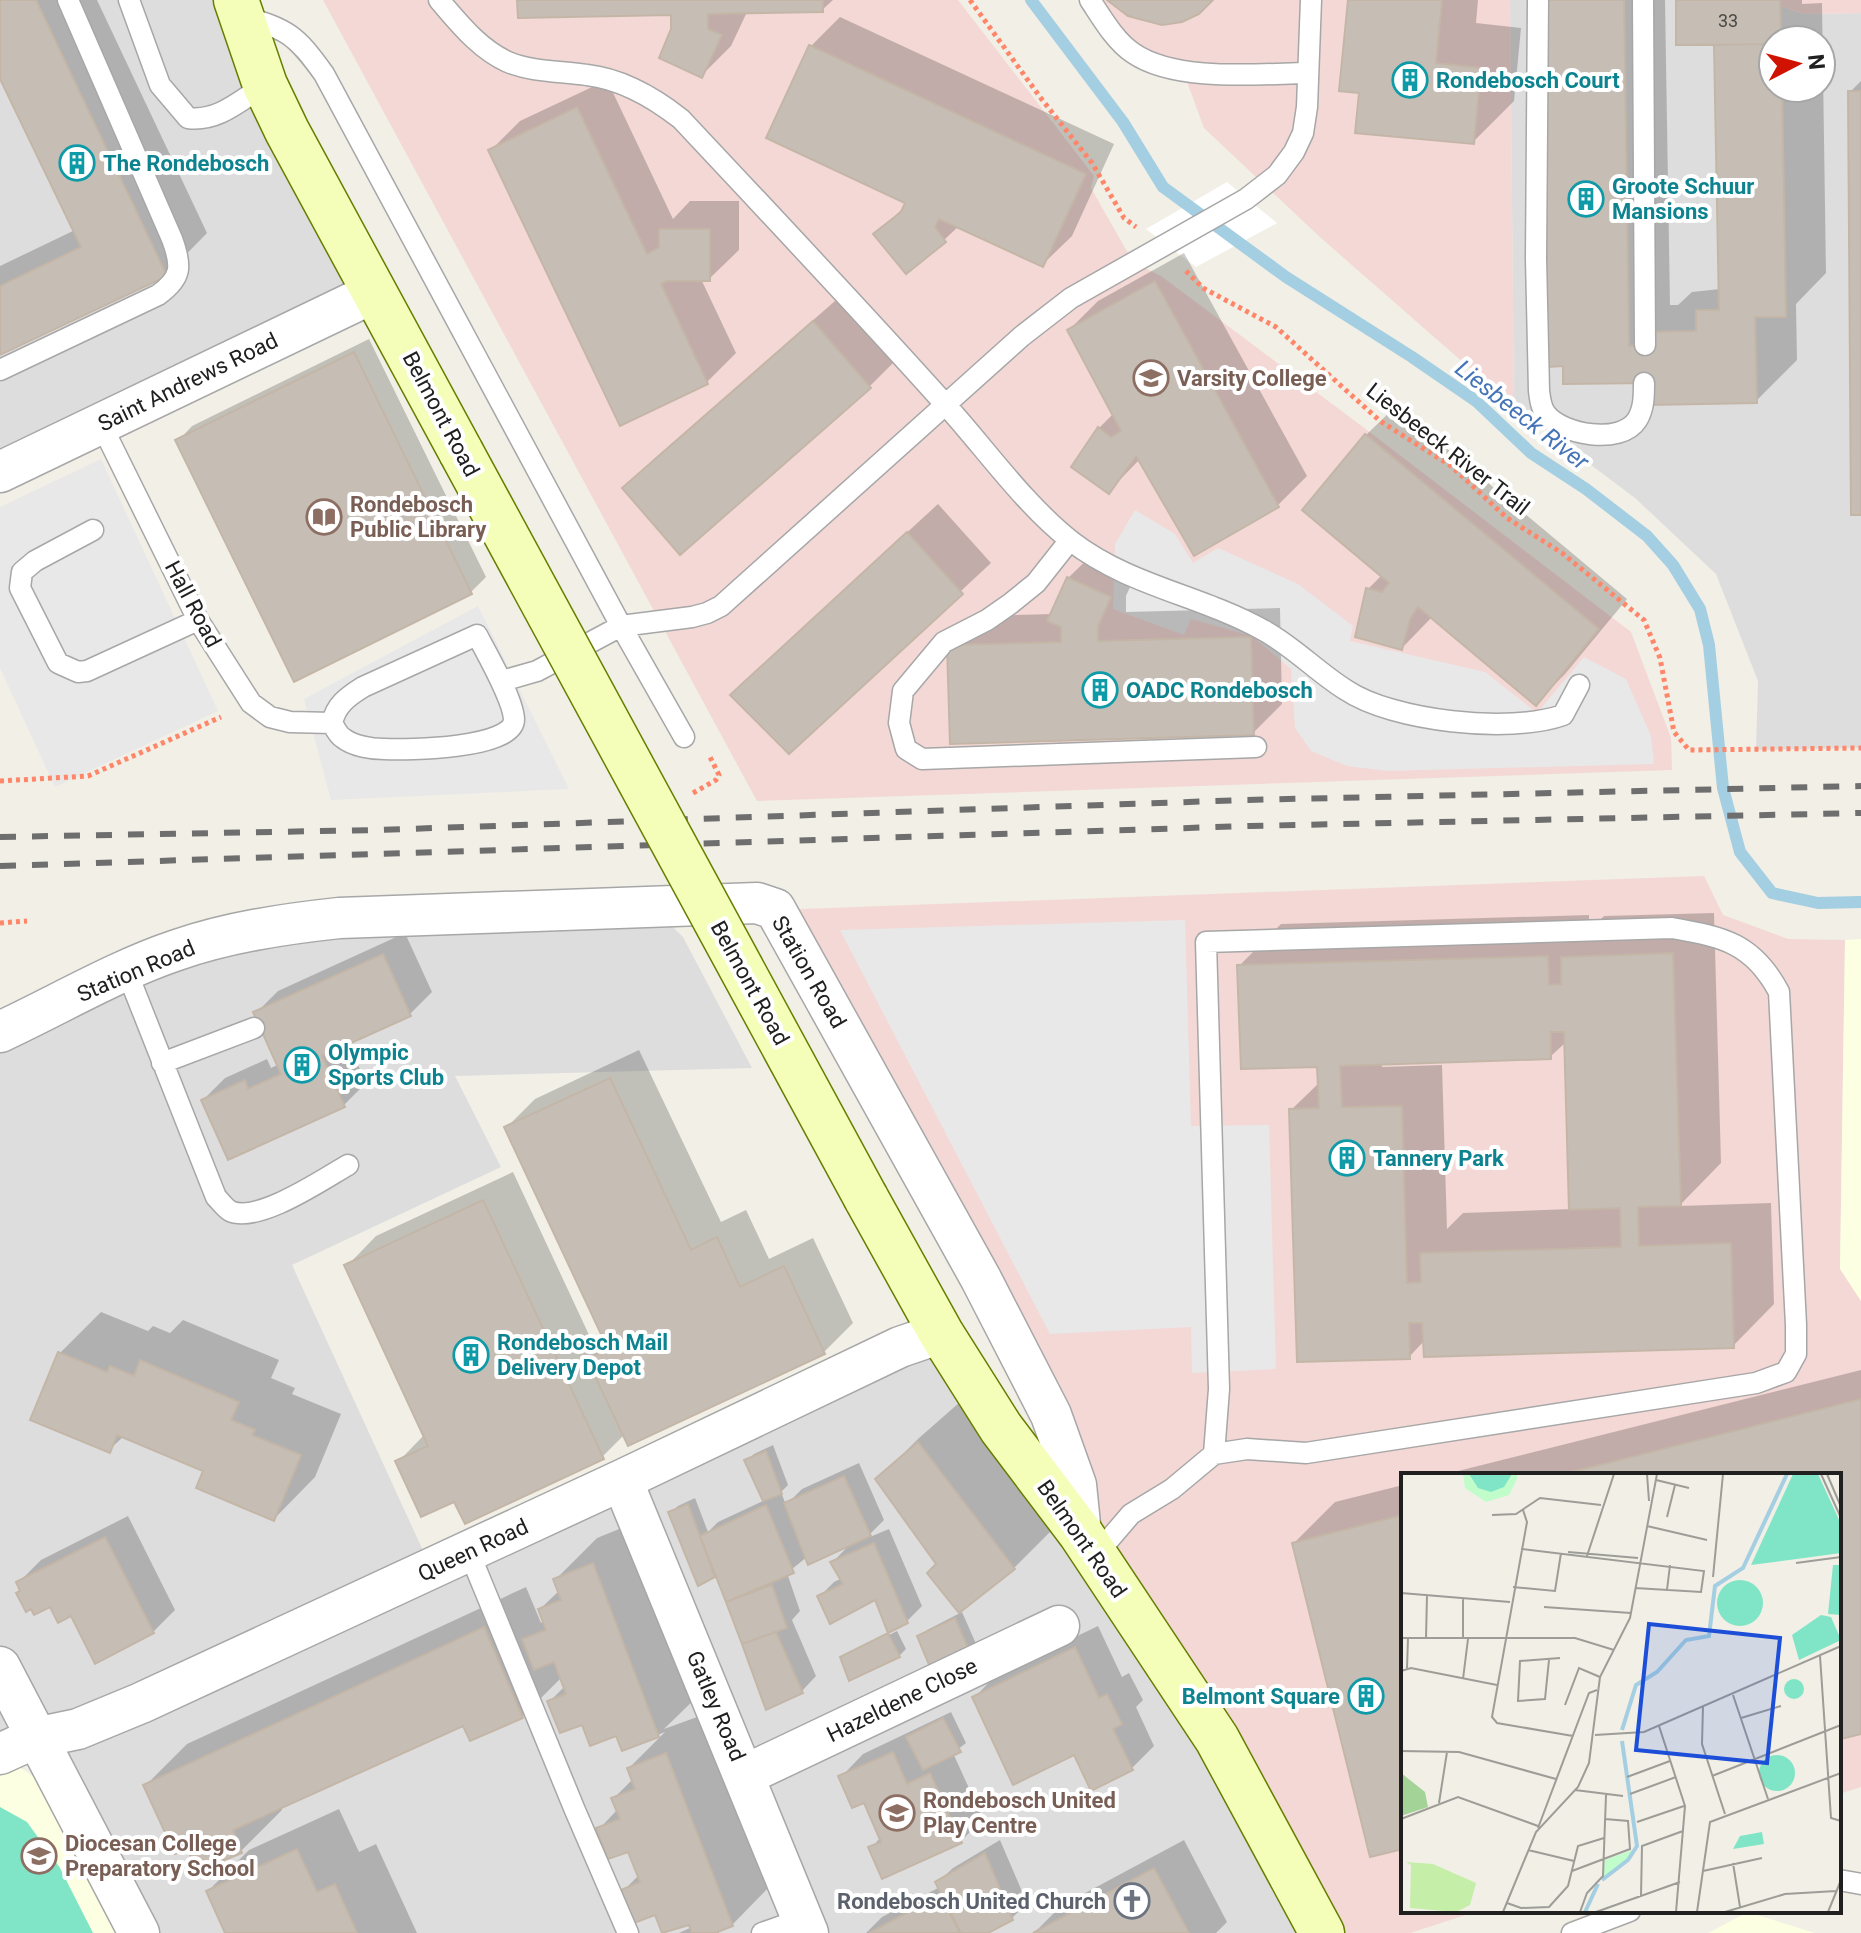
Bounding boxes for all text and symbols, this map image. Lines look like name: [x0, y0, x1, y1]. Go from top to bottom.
house number: 33: [1718, 10, 1738, 31]
north arrow: [1757, 24, 1837, 104]
text: N: [1803, 53, 1830, 71]
building icon: Rondebosch Court: [1391, 61, 1429, 99]
place label: Rondebosch Court: [1436, 68, 1620, 93]
building icon: The Rondebosch: [58, 144, 96, 182]
place label: The Rondebosch: [103, 151, 269, 176]
place label: Groote Schuur Mansions: [1612, 174, 1754, 224]
building icon: Groote Schuur Mansions: [1567, 180, 1605, 218]
street label: Saint Andrews Road: [94, 328, 282, 436]
street label: Belmont Road: [398, 347, 484, 481]
water label: Liesbeeck River: [1450, 354, 1595, 476]
school or university icon: Varsity College: [1132, 359, 1170, 397]
place label: Varsity College: [1177, 366, 1327, 391]
street label: Liesbeeck River Trail: [1362, 378, 1534, 520]
place label: Rondebosch Public Library: [350, 492, 487, 542]
library icon: Rondebosch Public Library: [305, 498, 343, 536]
street label: Hall Road: [160, 557, 226, 651]
building icon: OADC Rondebosch: [1081, 671, 1119, 709]
place label: OADC Rondebosch: [1126, 678, 1313, 703]
street label: Station Road: [767, 911, 851, 1033]
street label: Belmont Road: [706, 917, 794, 1049]
street label: Station Road: [73, 935, 199, 1007]
place label: Olympic Sports Club: [328, 1040, 444, 1090]
building icon: Olympic Sports Club: [283, 1046, 321, 1084]
building icon: Tannery Park: [1328, 1139, 1366, 1177]
place label: Tannery Park: [1373, 1146, 1504, 1171]
place label: Rondebosch Mail Delivery Depot: [497, 1330, 668, 1380]
building icon: Rondebosch Mail Delivery Depot: [452, 1336, 490, 1374]
inset map: [1401, 1473, 1841, 1913]
street label: Belmont Road: [1032, 1475, 1132, 1603]
street label: Queen Road: [414, 1514, 532, 1586]
street label: Gatley Road: [682, 1647, 750, 1765]
street label: Hazeldene Close: [823, 1653, 981, 1747]
building icon: Belmont Square: [1347, 1677, 1385, 1715]
place label: Belmont Square: [1182, 1684, 1340, 1709]
place label: Rondebosch United Play Centre: [923, 1788, 1116, 1838]
school or university icon: Rondebosch United Play Centre: [878, 1794, 916, 1832]
place label: Diocesan College Preparatory School: [65, 1831, 255, 1881]
school or university icon: Diocesan College Preparatory School: [20, 1837, 58, 1875]
church icon: Rondebosch United Church: [1113, 1882, 1151, 1920]
place label: Rondebosch United Church: [837, 1889, 1106, 1914]

